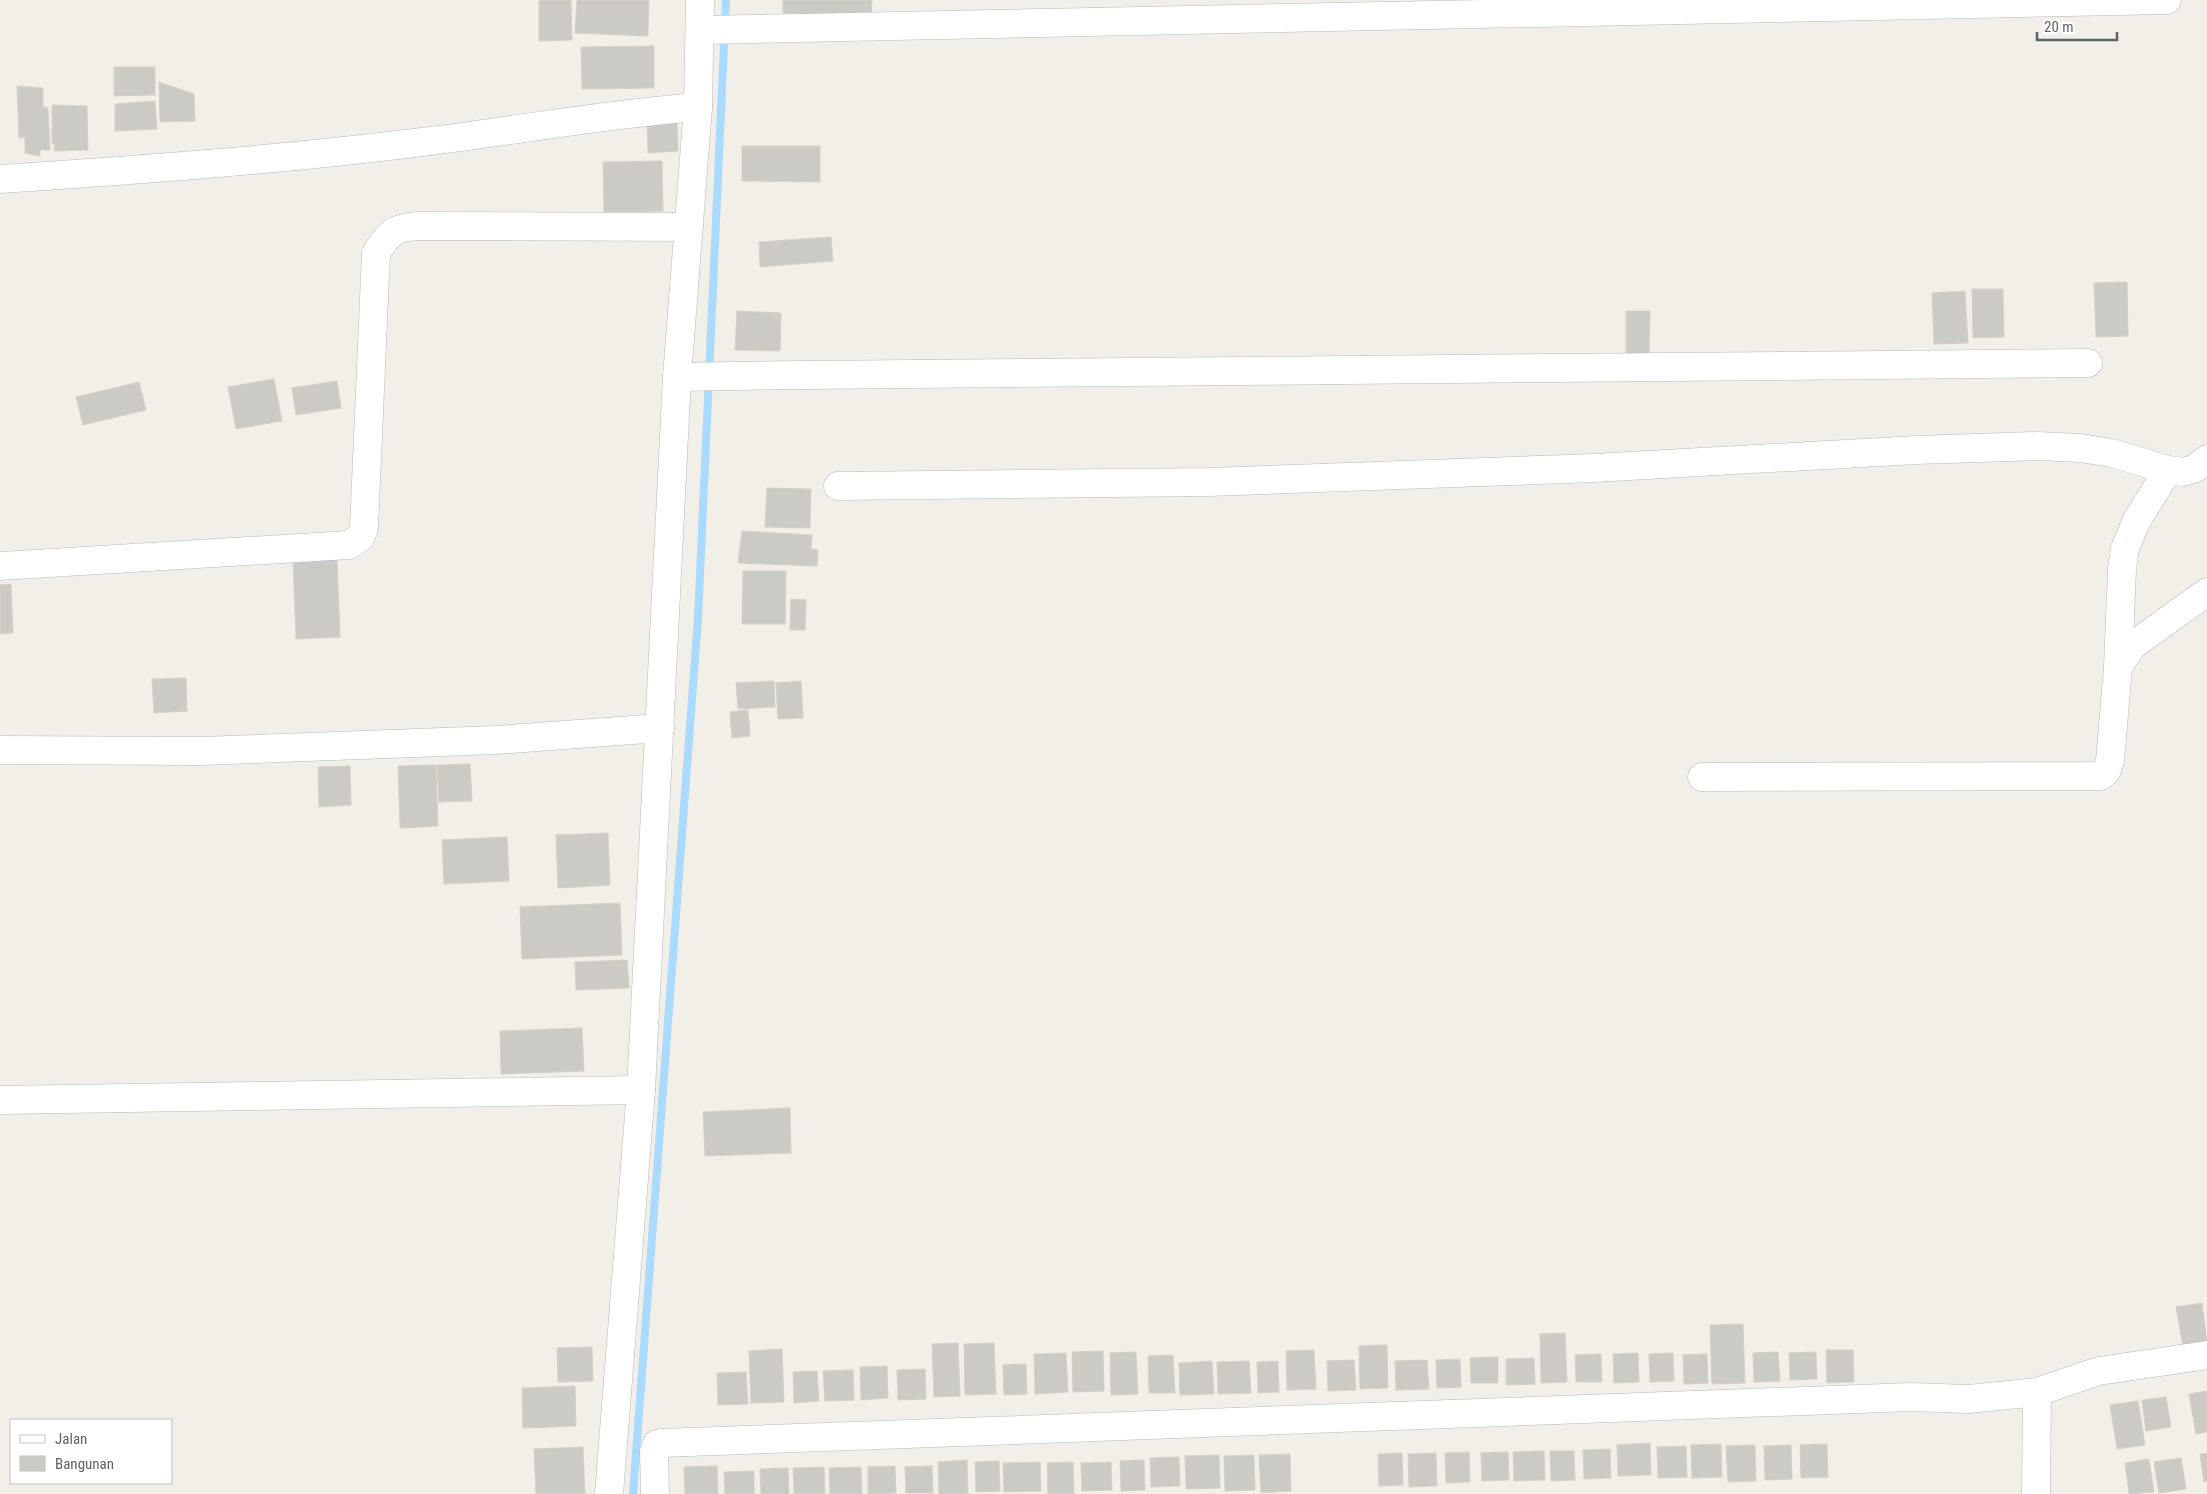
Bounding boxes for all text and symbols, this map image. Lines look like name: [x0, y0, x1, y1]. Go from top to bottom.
scale bar: [2037, 10, 2117, 42]
text: 20 m: [2044, 18, 2074, 36]
legend: [10, 1419, 172, 1484]
text: Jalan: [55, 1430, 87, 1448]
text: Bangunan: [55, 1455, 114, 1473]

